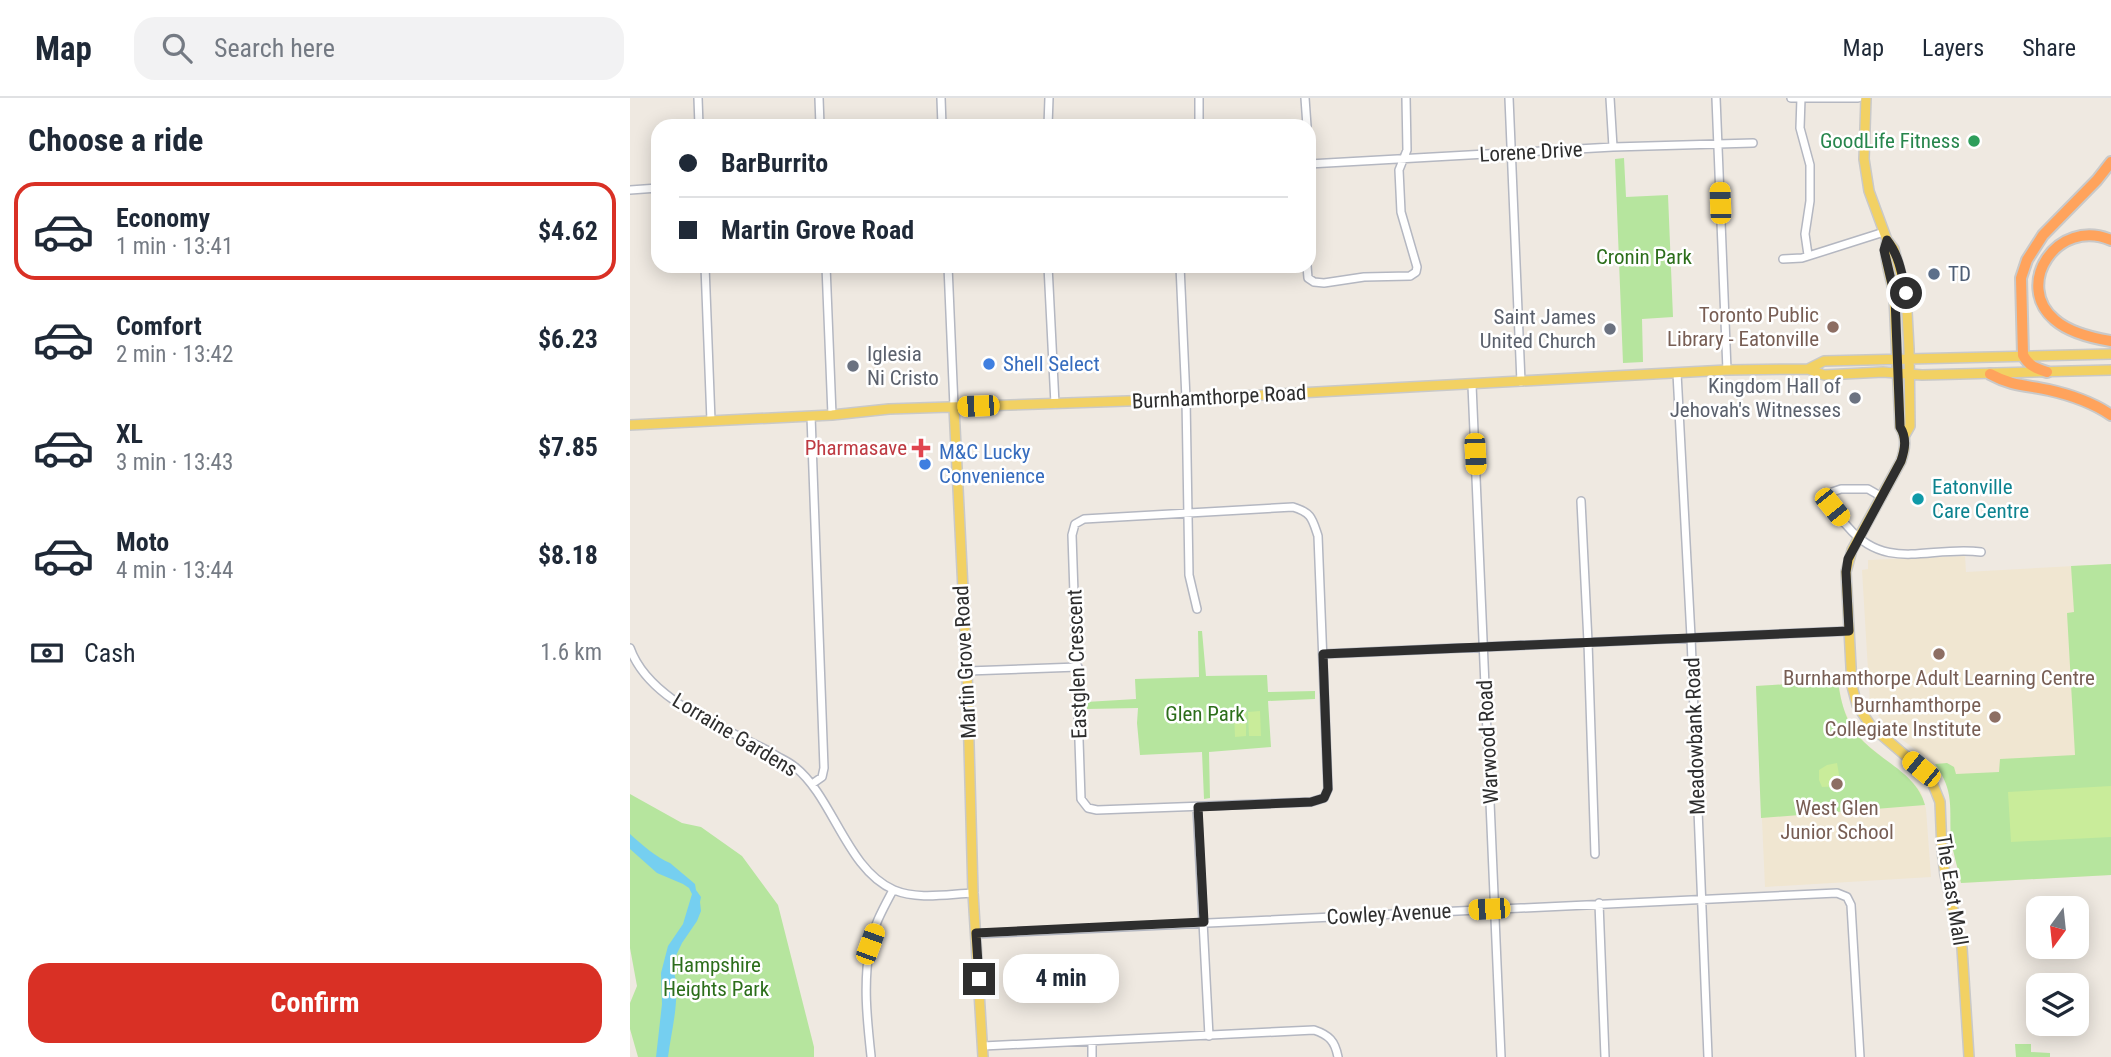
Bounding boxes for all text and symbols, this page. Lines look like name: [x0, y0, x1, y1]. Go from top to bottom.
search box: [134, 17, 624, 80]
text: Map: [35, 29, 92, 68]
icon: search: [158, 29, 196, 67]
text: Search here: [214, 33, 335, 63]
text: Map: [1843, 34, 1884, 62]
text: Layers: [1922, 34, 1984, 62]
text: Share: [2022, 34, 2076, 62]
text: Choose a ride: [28, 121, 203, 159]
place label: GoodLife Fitness: [1820, 129, 1960, 153]
marker: GoodLife Fitness: [1966, 133, 1982, 149]
street label: Lorene Drive: [1479, 137, 1583, 167]
text: BarBurrito: [721, 148, 828, 178]
car: [1709, 182, 1732, 224]
icon: car: [32, 200, 95, 263]
text: Economy: [116, 203, 210, 233]
text: Martin Grove Road: [721, 215, 914, 245]
text: $4.62: [538, 216, 598, 246]
text: 1 min · 13:41: [116, 233, 233, 260]
park label: Cronin Park: [1596, 245, 1693, 269]
place label: TD: [1948, 262, 1971, 286]
marker: TD: [1926, 266, 1942, 282]
route start: [1890, 277, 1922, 309]
place label: Toronto Public Library - Eatonville: [1667, 303, 1819, 351]
place label: Saint James United Church: [1480, 305, 1596, 353]
icon: car: [32, 308, 95, 371]
text: Comfort: [116, 311, 202, 341]
marker: Toronto Public Library - Eatonville: [1825, 319, 1841, 335]
marker: Saint James United Church: [1602, 321, 1618, 337]
text: $6.23: [538, 324, 598, 354]
text: 2 min · 13:42: [116, 341, 233, 368]
place label: Iglesia Ni Cristo: [867, 342, 939, 390]
place label: Shell Select: [1003, 352, 1100, 376]
marker: Shell Select: [981, 356, 997, 372]
marker: Iglesia Ni Cristo: [845, 358, 861, 374]
place label: Kingdom Hall of Jehovah's Witnesses: [1670, 374, 1841, 422]
street label: Burnhamthorpe Road: [1131, 380, 1307, 414]
marker: Kingdom Hall of Jehovah's Witnesses: [1847, 390, 1863, 406]
car: [957, 395, 1000, 417]
icon: car: [32, 416, 95, 479]
text: XL: [116, 419, 143, 449]
text: $7.85: [538, 432, 598, 462]
car: [1464, 432, 1487, 476]
place label: Pharmasave: [805, 436, 907, 460]
marker: Pharmasave: [913, 440, 929, 456]
place label: M&C Lucky Convenience: [939, 440, 1045, 488]
text: 3 min · 13:43: [116, 449, 233, 476]
marker: M&C Lucky Convenience: [917, 456, 933, 472]
place label: Eatonville Care Centre: [1932, 475, 2029, 523]
car: [1811, 484, 1854, 530]
marker: Eatonville Care Centre: [1910, 491, 1926, 507]
icon: car: [32, 524, 95, 587]
text: Moto: [116, 527, 169, 557]
text: $8.18: [538, 540, 598, 570]
text: 4 min · 13:44: [116, 557, 233, 584]
street label: Martin Grove Road: [949, 585, 981, 739]
street label: Eastglen Crescent: [1062, 589, 1092, 739]
icon: cash: [28, 634, 66, 672]
text: Cash: [84, 638, 136, 668]
text: 1.6 km: [540, 639, 602, 666]
marker: Burnhamthorpe Adult Learning Centre: [1931, 646, 1947, 662]
street label: Meadowbank Road: [1680, 657, 1710, 815]
place label: Burnhamthorpe Adult Learning Centre: [1783, 666, 2095, 690]
street label: Warwood Road: [1473, 679, 1503, 805]
street label: Lorraine Gardens: [668, 688, 802, 782]
place label: Burnhamthorpe Collegiate Institute: [1825, 693, 1981, 741]
park label: Glen Park: [1165, 702, 1245, 726]
marker: Burnhamthorpe Collegiate Institute: [1987, 709, 2003, 725]
car: [1899, 748, 1944, 790]
marker: West Glen Junior School: [1829, 776, 1845, 792]
place label: West Glen Junior School: [1780, 796, 1894, 844]
street label: The East Mall: [1931, 833, 1973, 947]
north arrow: [2026, 896, 2090, 959]
map controls: [2026, 896, 2089, 1036]
car: [1468, 897, 1511, 921]
street label: Cowley Avenue: [1326, 899, 1452, 929]
car: [853, 921, 888, 967]
park label: Hampshire Heights Park: [663, 953, 770, 1001]
callout: 4 min: [1004, 954, 1119, 1004]
button: Confirm: [28, 963, 602, 1043]
route end: [963, 963, 995, 995]
text: 4 min: [1035, 965, 1087, 992]
button: layers: [2026, 973, 2089, 1036]

